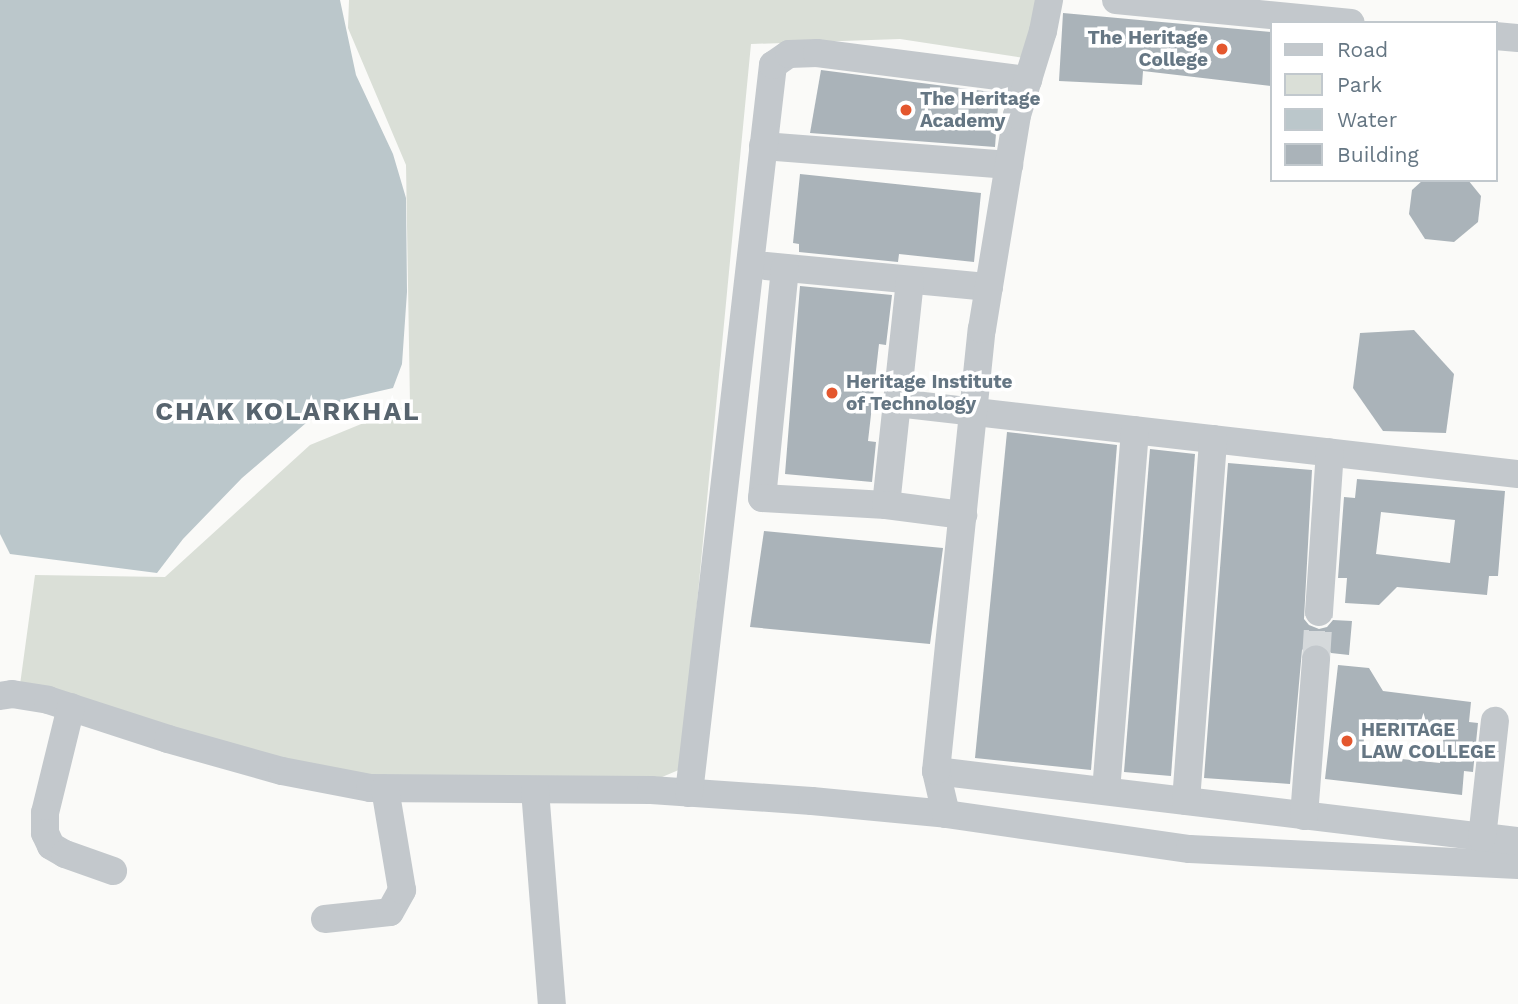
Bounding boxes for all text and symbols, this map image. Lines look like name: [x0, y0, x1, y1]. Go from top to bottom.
legend: [1270, 21, 1497, 182]
place label: The Heritage College: [1088, 27, 1208, 71]
text: Road: [1337, 37, 1388, 62]
marker: The Heritage College: [1214, 41, 1230, 57]
text: Park: [1337, 72, 1382, 97]
place label: The Heritage Academy: [920, 88, 1040, 132]
marker: The Heritage Academy: [898, 102, 914, 118]
text: Water: [1337, 107, 1397, 132]
text: Building: [1337, 142, 1419, 167]
place label: Heritage Institute of Technology: [846, 371, 1012, 415]
marker: Heritage Institute of Technology: [824, 385, 840, 401]
district label: CHAK KOLARKHAL: [157, 396, 419, 428]
place label: HERITAGE LAW COLLEGE: [1361, 719, 1496, 763]
marker: HERITAGE LAW COLLEGE: [1339, 733, 1355, 749]

